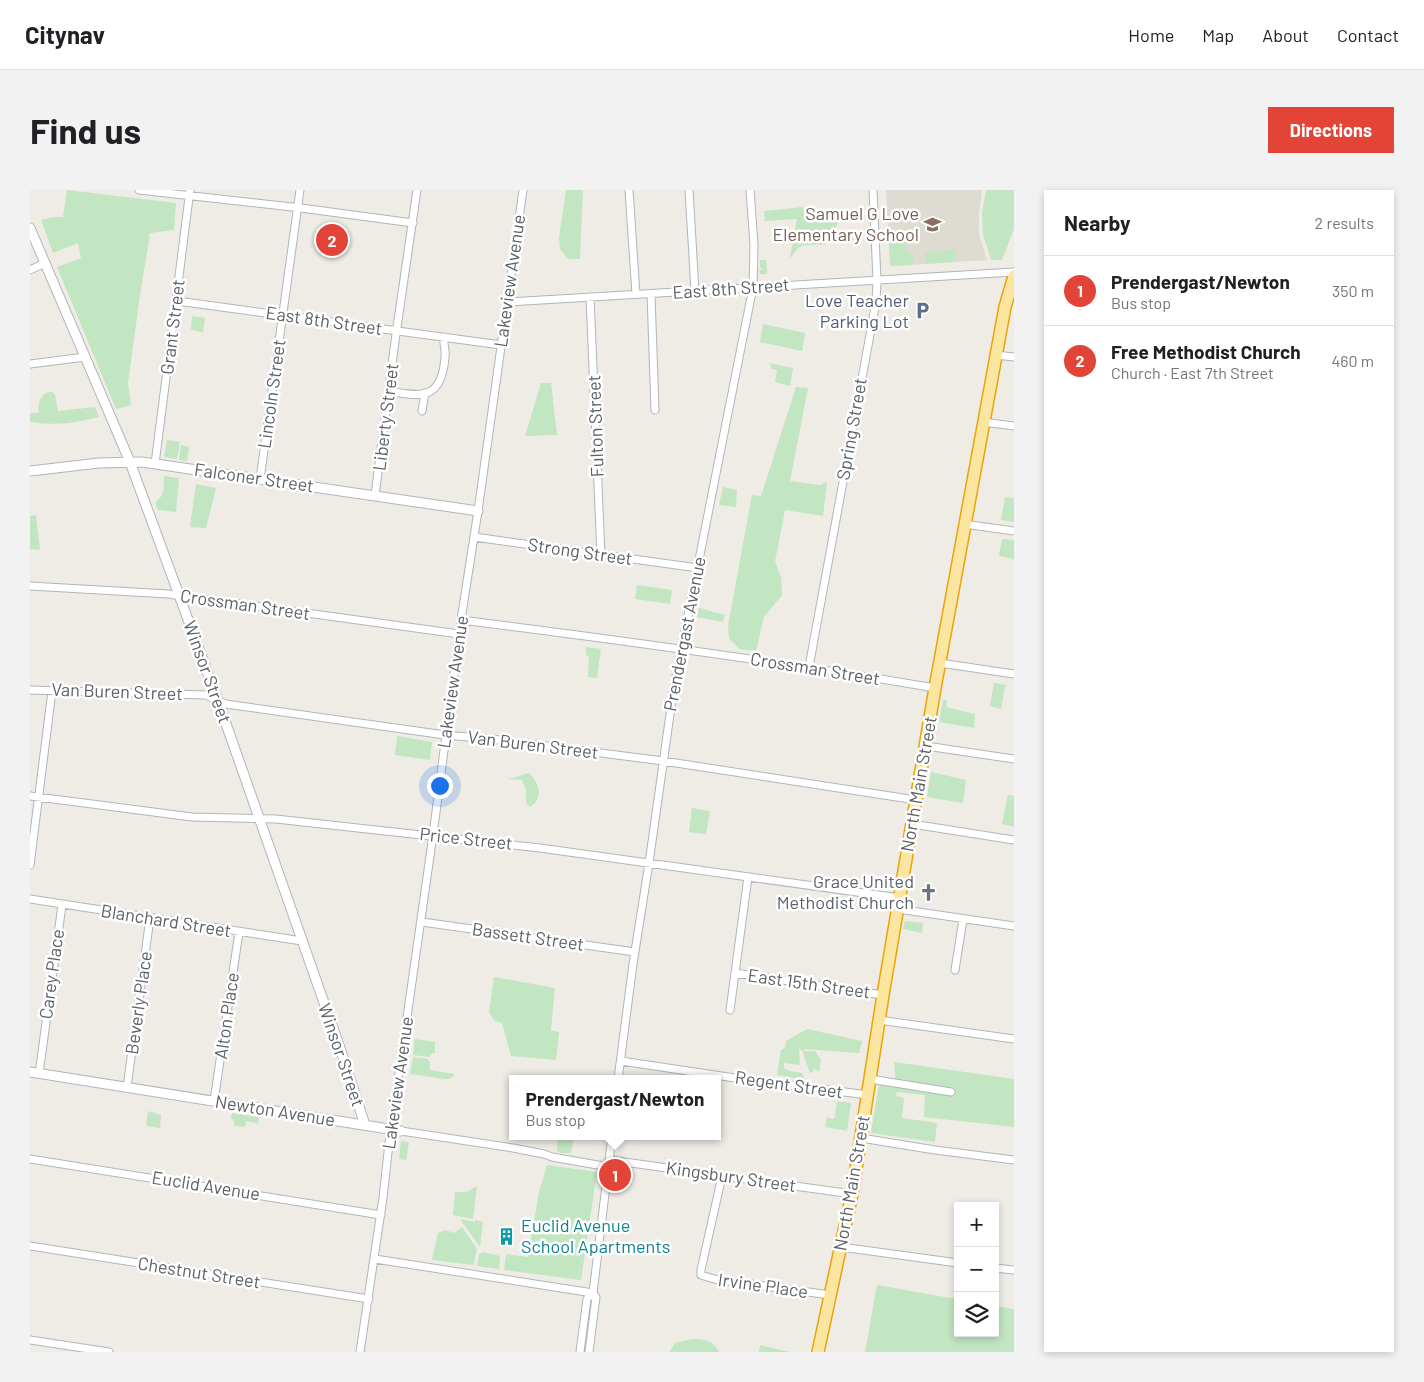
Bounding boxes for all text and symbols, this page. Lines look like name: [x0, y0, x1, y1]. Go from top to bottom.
text: Citynav: [25, 20, 105, 49]
text: Home: [1128, 24, 1174, 46]
text: Map: [1202, 24, 1234, 46]
text: About: [1262, 24, 1309, 46]
text: Contact: [1337, 24, 1399, 46]
button: Directions: [1268, 107, 1394, 153]
text: Find us: [30, 109, 141, 151]
place label: Samuel G Love Elementary School: [772, 202, 919, 245]
text: Nearby: [1064, 210, 1130, 235]
street label: Lakeview Avenue: [489, 213, 529, 349]
text: 2 results: [1315, 213, 1374, 232]
school or university icon: Samuel G Love Elementary School: [923, 214, 943, 234]
pin: 2: [316, 221, 348, 259]
text: Prendergast/Newton: [1111, 270, 1290, 293]
street label: East 8th Street: [672, 273, 790, 303]
street label: Grant Street: [155, 278, 189, 376]
text: 1: [1077, 281, 1083, 300]
text: 350 m: [1332, 281, 1374, 300]
place label: Love Teacher Parking Lot: [805, 289, 909, 332]
text: Bus stop: [1111, 293, 1171, 312]
street label: East 8th Street: [265, 301, 384, 339]
parking icon: Love Teacher Parking Lot: [913, 301, 933, 321]
street label: Lincoln Street: [252, 338, 290, 450]
text: Free Methodist Church: [1111, 340, 1301, 363]
text: 2: [1076, 351, 1084, 370]
text: 460 m: [1331, 351, 1374, 370]
street label: Liberty Street: [367, 362, 403, 472]
text: Church · East 7th Street: [1111, 363, 1274, 382]
street label: Fulton Street: [582, 375, 608, 478]
street label: Spring Street: [831, 376, 871, 482]
street label: Falconer Street: [193, 458, 315, 496]
street label: Strong Street: [526, 533, 634, 569]
street label: Prendergast Avenue: [658, 555, 710, 713]
street label: Crossman Street: [179, 584, 311, 624]
street label: Lakeview Avenue: [432, 614, 472, 750]
street label: Winsor Street: [179, 617, 237, 726]
street label: Crossman Street: [749, 647, 881, 689]
street label: Van Buren Street: [51, 678, 183, 704]
street label: North Main Street: [895, 714, 941, 854]
street label: Van Buren Street: [467, 725, 600, 763]
your location: [427, 773, 453, 799]
street label: Price Street: [418, 822, 514, 854]
place label: Grace United Methodist Church: [777, 870, 914, 913]
church icon: Grace United Methodist Church: [918, 882, 938, 902]
street label: Blanchard Street: [99, 899, 233, 941]
street label: Bassett Street: [471, 917, 585, 955]
street label: Carey Place: [34, 927, 68, 1020]
street label: Beverly Place: [120, 950, 156, 1056]
street label: East 15th Street: [746, 964, 872, 1002]
street label: Alton Place: [209, 971, 243, 1061]
street label: Winsor Street: [314, 1000, 370, 1109]
street label: Lakeview Avenue: [377, 1015, 417, 1151]
street label: Regent Street: [734, 1066, 845, 1102]
popup: [509, 1075, 721, 1140]
text: Prendergast/Newton: [526, 1087, 704, 1110]
street label: Newton Avenue: [214, 1090, 337, 1130]
text: Bus stop: [526, 1110, 586, 1129]
street label: North Main Street: [828, 1113, 874, 1253]
pin: 1: [599, 1156, 631, 1194]
street label: Kingsbury Street: [665, 1156, 798, 1196]
street label: Euclid Avenue: [150, 1166, 262, 1204]
map controls: [954, 1202, 999, 1337]
button: +: [954, 1202, 999, 1247]
place label: Euclid Avenue School Apartments: [521, 1214, 671, 1257]
building icon: Euclid Avenue School Apartments: [497, 1226, 517, 1246]
button: −: [954, 1247, 999, 1292]
street label: Chestnut Street: [136, 1251, 262, 1293]
street label: Irvine Place: [717, 1268, 809, 1302]
button: layers: [954, 1292, 999, 1337]

